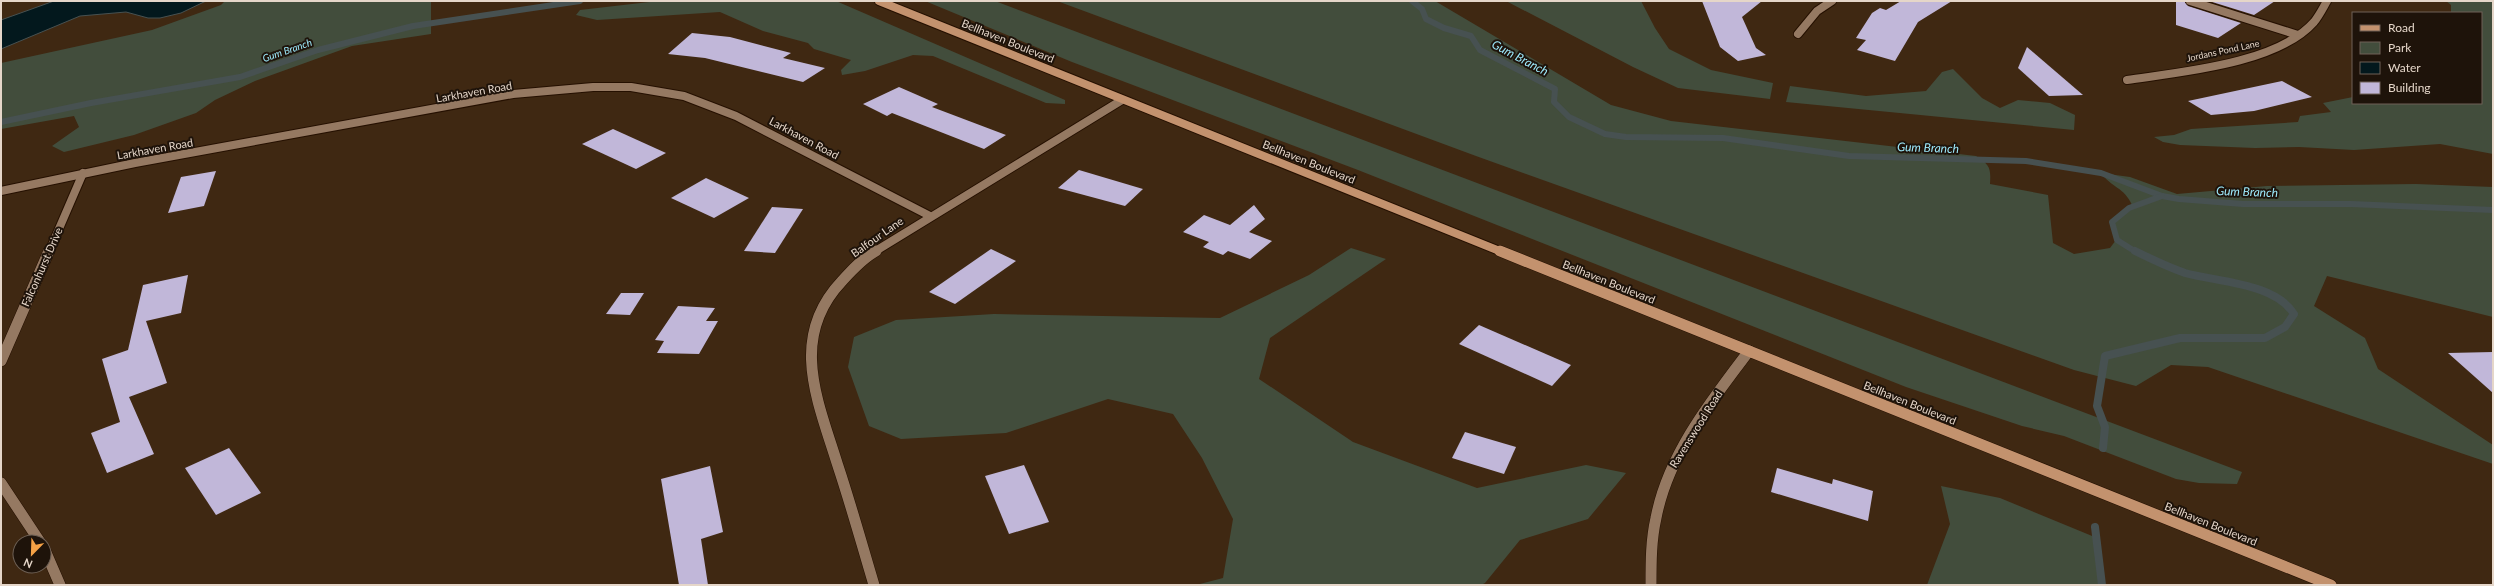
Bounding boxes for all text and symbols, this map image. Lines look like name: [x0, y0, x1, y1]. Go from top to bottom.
legend: [2352, 12, 2482, 104]
street label: Bellhaven Boulevard: [960, 16, 1056, 65]
text: Road: [2388, 20, 2415, 35]
water label: Gum Branch: [261, 36, 313, 64]
water label: Gum Branch: [1489, 36, 1551, 79]
street label: Jordans Pond Lane: [2186, 37, 2261, 64]
text: Park: [2388, 40, 2412, 55]
text: Water: [2388, 60, 2421, 75]
street label: Larkhaven Road: [435, 78, 513, 105]
text: Building: [2388, 80, 2431, 95]
street label: Larkhaven Road: [767, 114, 841, 161]
street label: Larkhaven Road: [116, 135, 194, 162]
street label: Bellhaven Boulevard: [1261, 137, 1357, 186]
water label: Gum Branch: [1897, 139, 1959, 156]
water label: Gum Branch: [2216, 183, 2278, 200]
street label: Balfour Lane: [848, 214, 905, 259]
street label: Falconhurst Drive: [18, 225, 65, 308]
street label: Bellhaven Boulevard: [1561, 257, 1657, 306]
street label: Bellhaven Boulevard: [1862, 378, 1958, 427]
street label: Ravenswood Road: [1667, 388, 1725, 470]
street label: Bellhaven Boulevard: [2163, 499, 2259, 548]
north arrow: [12, 534, 52, 574]
text: N: [21, 556, 34, 571]

